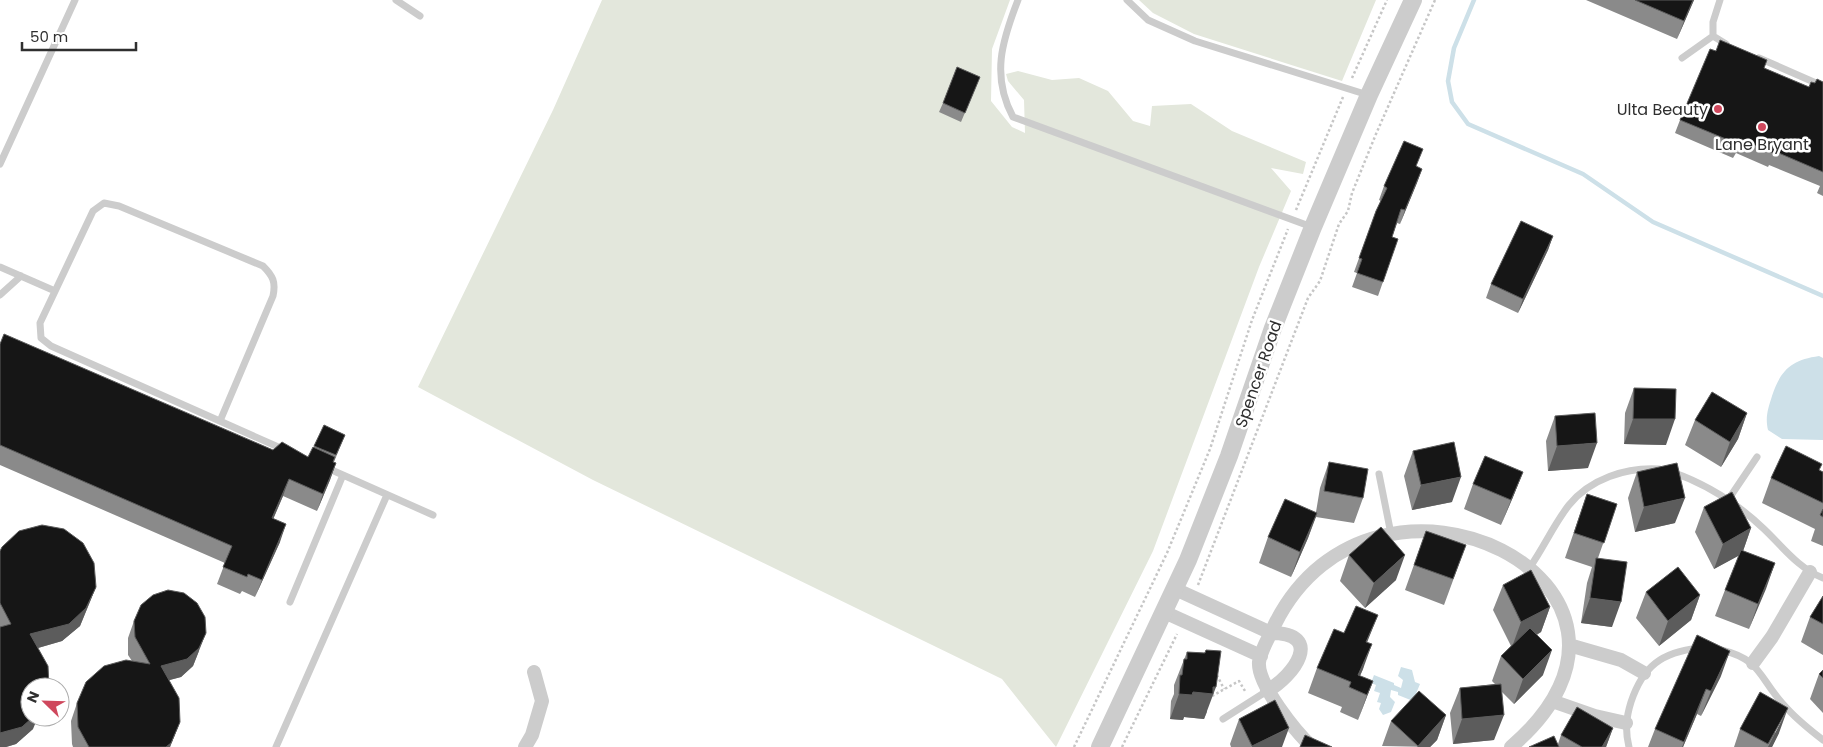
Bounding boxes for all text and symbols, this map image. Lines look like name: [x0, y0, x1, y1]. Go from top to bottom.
scale bar: [22, 20, 136, 52]
text: 50 m: [30, 26, 68, 47]
place label: Ulta Beauty: [1617, 98, 1708, 121]
marker: Ulta Beauty: [1712, 103, 1724, 115]
marker: Lane Bryant: [1756, 121, 1768, 133]
place label: Lane Bryant: [1715, 133, 1809, 156]
street label: Spencer Road: [1229, 318, 1288, 431]
north arrow: [20, 677, 70, 727]
text: N: [22, 688, 44, 706]

